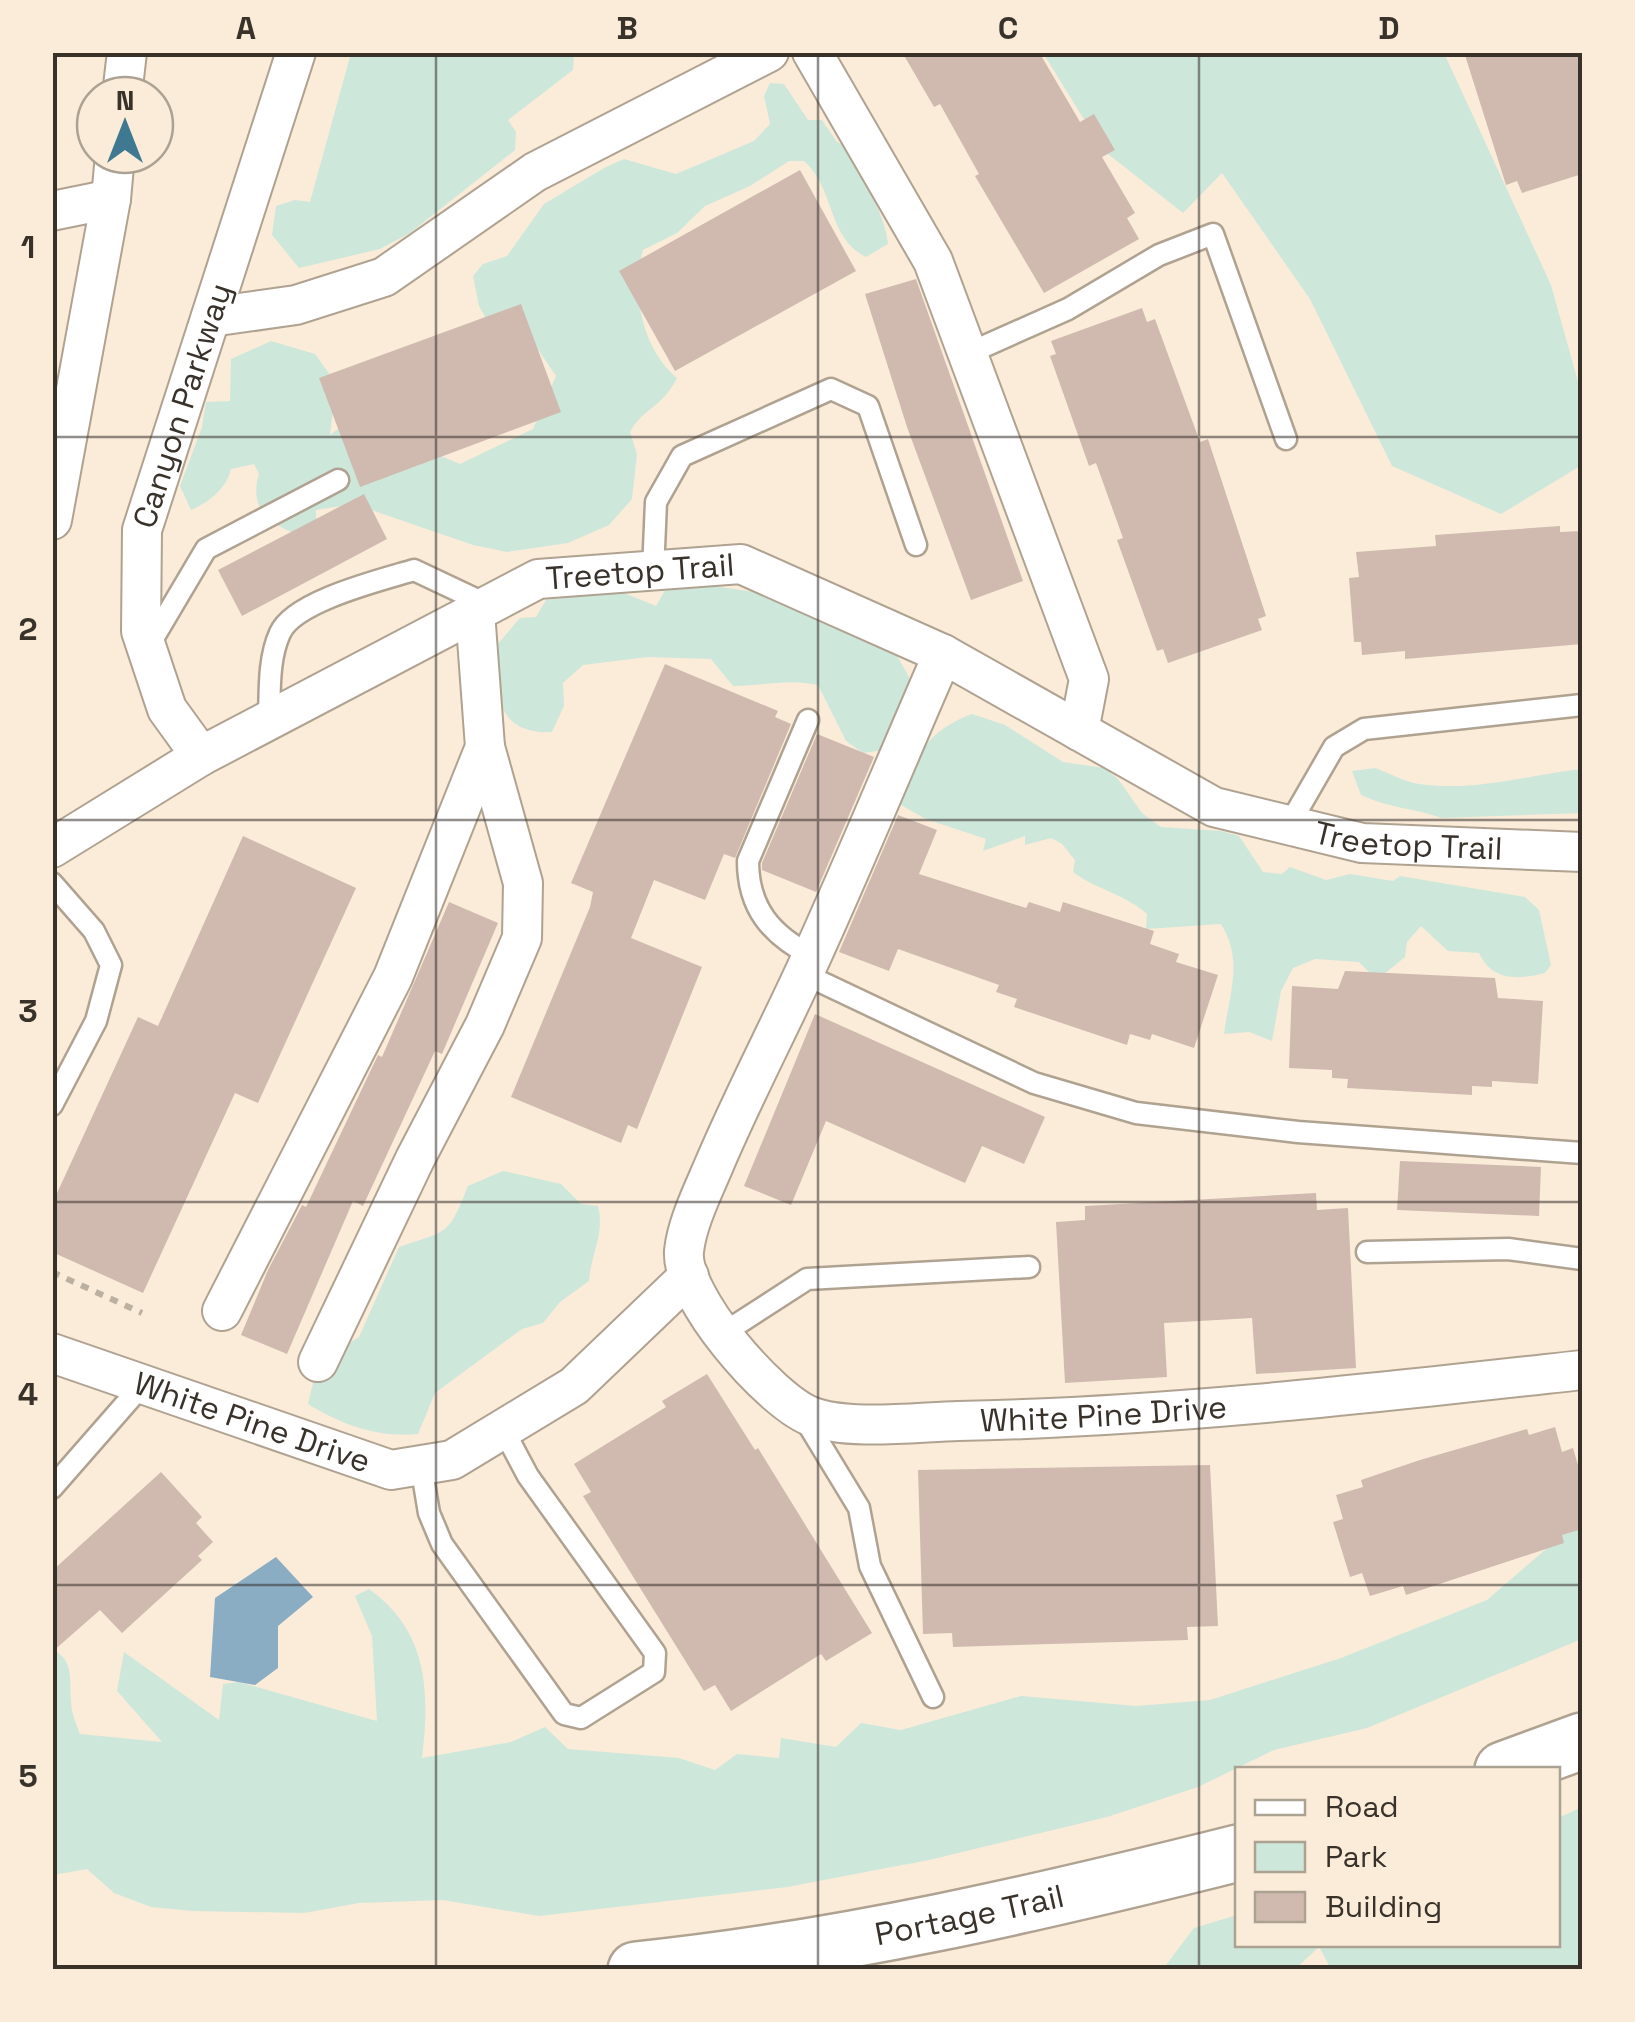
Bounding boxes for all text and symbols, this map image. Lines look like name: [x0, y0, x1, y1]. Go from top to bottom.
text: A: [236, 8, 256, 48]
text: B: [616, 8, 638, 48]
text: C: [998, 8, 1018, 48]
text: D: [1378, 8, 1400, 48]
north arrow: [75, 75, 175, 175]
text: N: [116, 82, 134, 118]
text: 1: [21, 227, 35, 267]
street label: Canyon Parkway: [124, 278, 240, 533]
street label: Treetop Trail: [544, 545, 736, 598]
text: 2: [18, 609, 38, 649]
street label: Treetop Trail: [1310, 812, 1503, 869]
text: 3: [18, 991, 38, 1031]
street label: White Pine Drive: [129, 1363, 376, 1481]
text: 4: [18, 1374, 38, 1414]
street label: White Pine Drive: [979, 1387, 1228, 1441]
text: 5: [18, 1756, 38, 1796]
legend: [1235, 1767, 1560, 1947]
text: Road: [1325, 1787, 1399, 1826]
text: Park: [1325, 1837, 1387, 1876]
street label: Portage Trail: [872, 1876, 1068, 1954]
text: Building: [1325, 1887, 1442, 1926]

